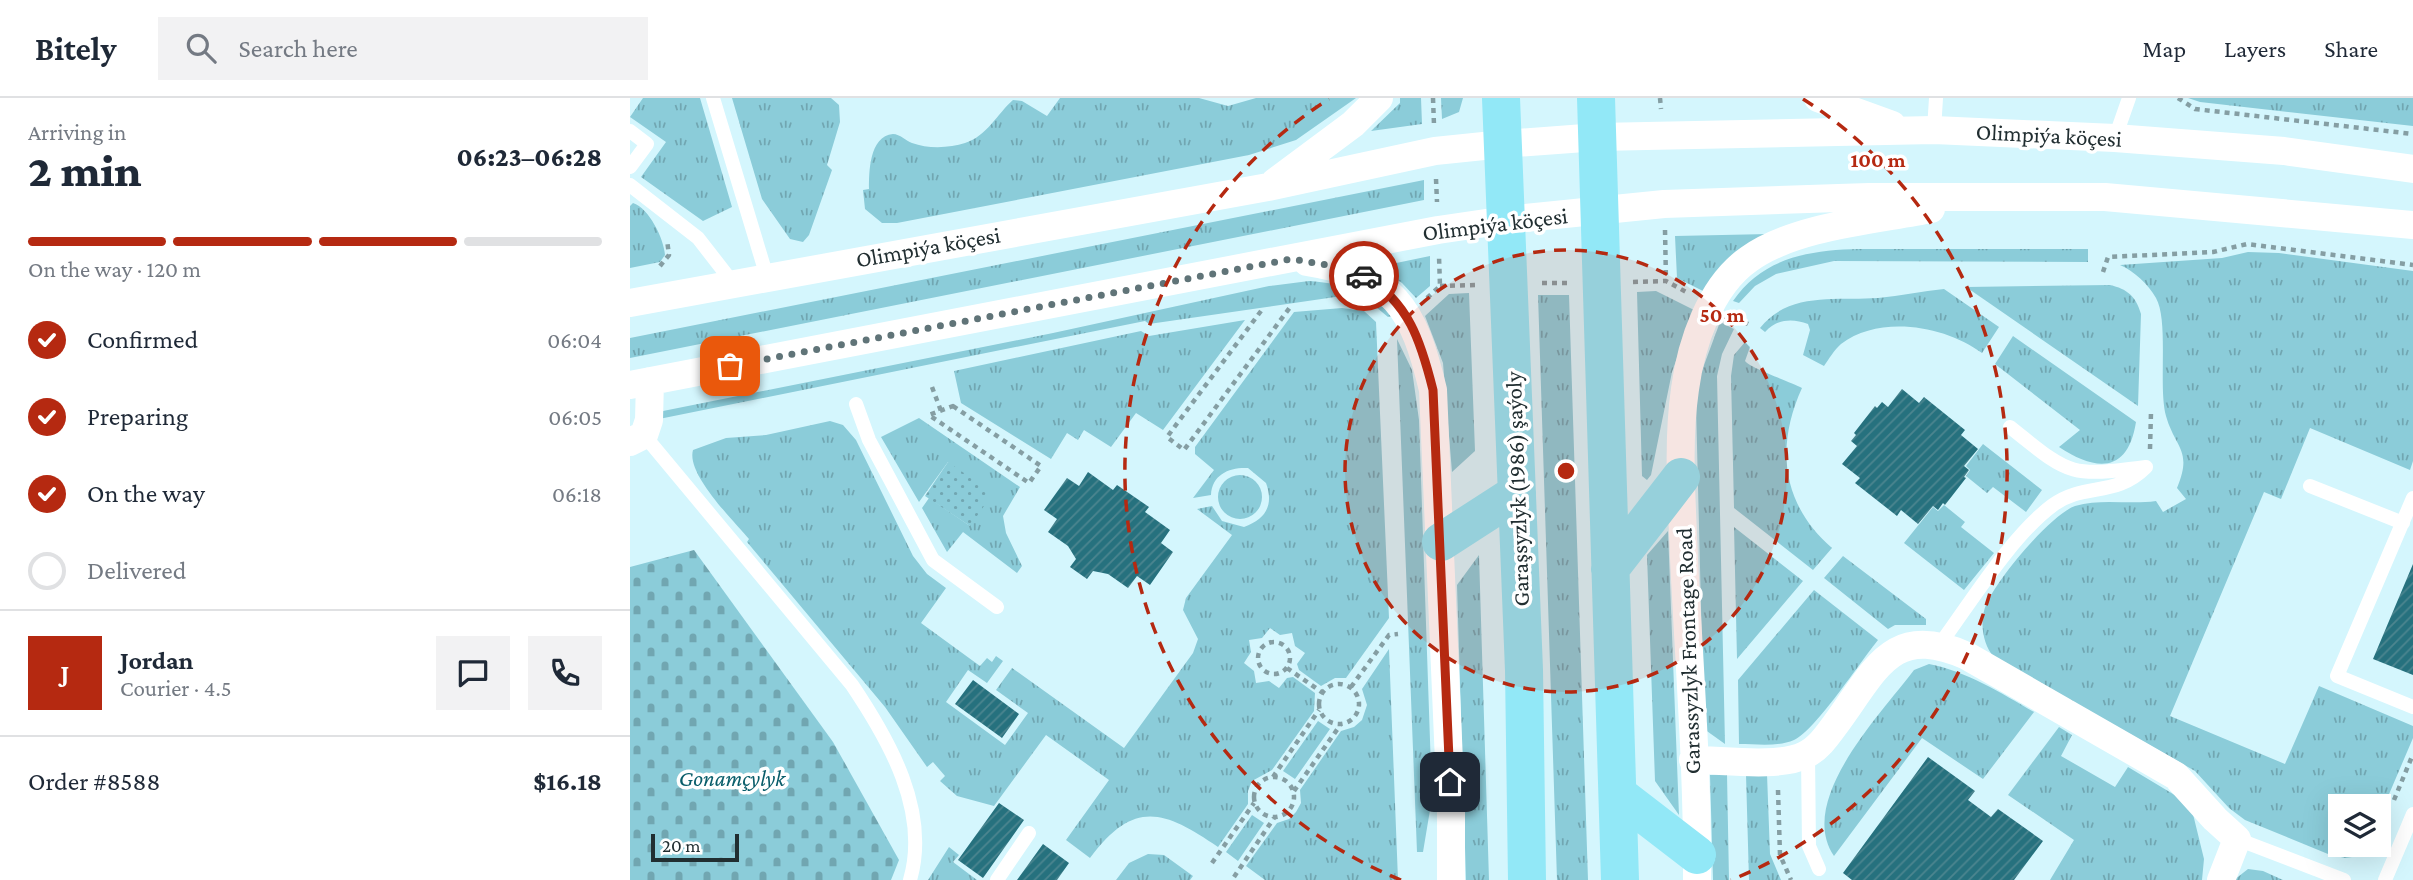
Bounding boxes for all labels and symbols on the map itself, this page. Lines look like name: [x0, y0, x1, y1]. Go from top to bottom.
street label: Olimpiýa köçesi: [1975, 118, 2123, 152]
text: 100 m: [1850, 148, 1906, 172]
street label: Olimpiýa köçesi: [1421, 202, 1569, 246]
street label: Olimpiýa köçesi: [854, 221, 1002, 273]
courier: [1329, 241, 1399, 311]
text: 50 m: [1700, 303, 1745, 327]
pin: [700, 336, 760, 396]
street label: Garaşsyzlyk (1986) şaýoly: [1500, 371, 1535, 607]
centre of rings: [1554, 459, 1578, 483]
street label: Garassyzlyk Frontage Road: [1671, 527, 1705, 775]
pin: [1420, 752, 1480, 812]
park label: Gonamçylyk: [679, 765, 786, 791]
scale bar: [651, 831, 738, 863]

